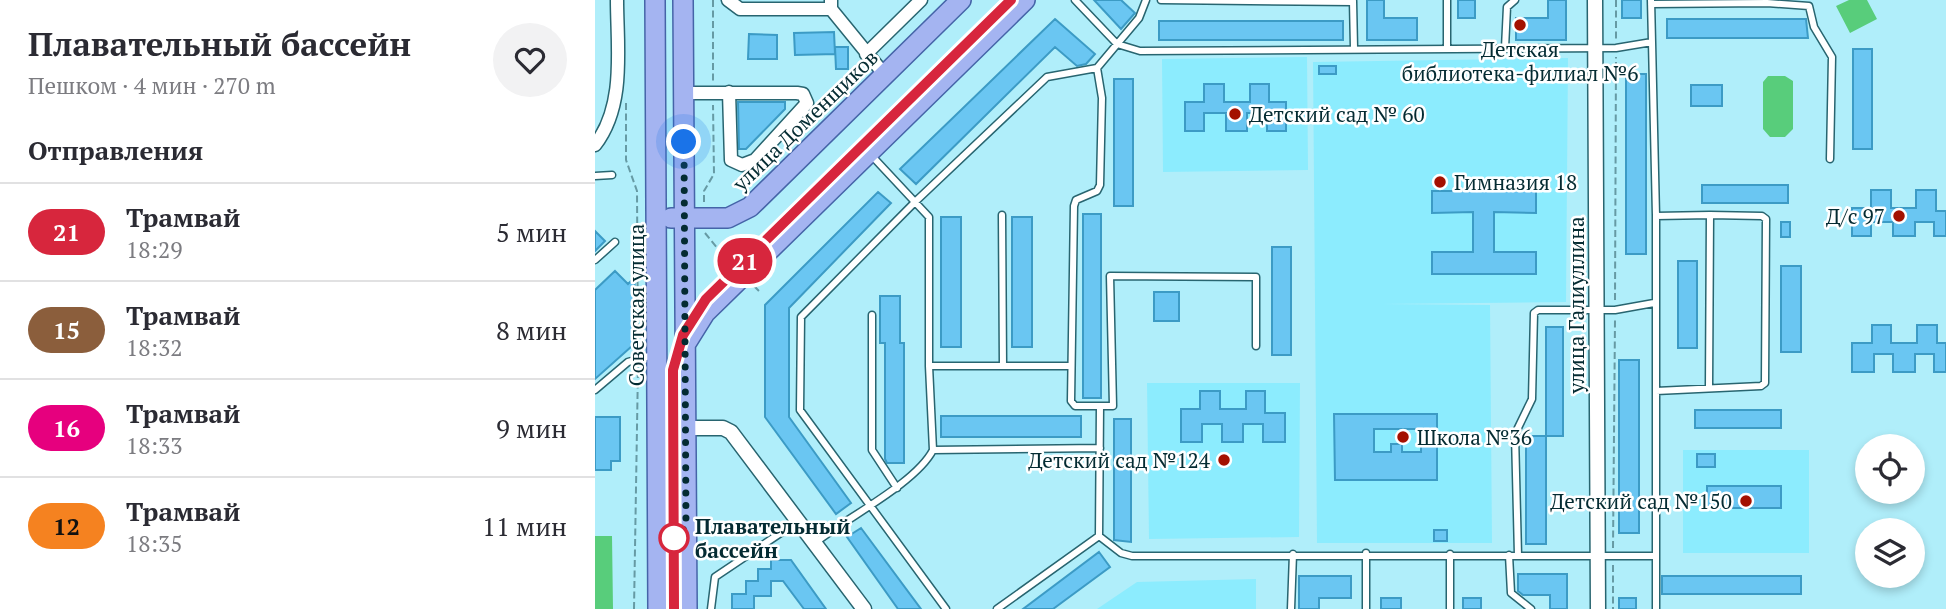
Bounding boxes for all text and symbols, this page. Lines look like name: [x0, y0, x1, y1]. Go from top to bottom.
marker: Детская библиотека-филиал №6: [1512, 17, 1528, 33]
text: Плавательный бассейн: [28, 22, 411, 65]
button: heart: [493, 23, 567, 97]
place label: Детская библиотека-филиал №6: [1402, 35, 1638, 87]
street label: улица Доменщиков: [726, 43, 884, 197]
text: Пешком · 4 мин · 270 m: [28, 70, 275, 101]
place label: Детский сад № 60: [1249, 100, 1425, 128]
marker: Детский сад № 60: [1227, 106, 1243, 122]
your location: [666, 124, 701, 159]
text: Отправления: [28, 133, 203, 167]
place label: Гимназия 18: [1454, 168, 1577, 196]
marker: Гимназия 18: [1432, 174, 1448, 190]
text: Трамвай: [126, 200, 240, 234]
place label: Д/с 97: [1826, 202, 1885, 230]
marker: Д/с 97: [1891, 208, 1907, 224]
text: 5 мин: [496, 215, 567, 249]
text: 21: [53, 216, 80, 248]
street label: улица Галиуллина: [1562, 216, 1590, 395]
street label: Советская улица: [622, 223, 650, 386]
text: 18:29: [126, 234, 183, 265]
line badge: 21: [713, 238, 777, 284]
text: 21: [731, 245, 759, 277]
text: Трамвай: [126, 298, 240, 332]
text: 8 мин: [496, 313, 567, 347]
text: 15: [53, 314, 80, 346]
text: 18:32: [126, 332, 183, 363]
text: Трамвай: [126, 396, 240, 430]
text: 9 мин: [496, 411, 567, 445]
text: 16: [53, 412, 80, 444]
place label: Школа №36: [1417, 423, 1532, 451]
marker: Школа №36: [1395, 429, 1411, 445]
text: 18:33: [126, 430, 183, 461]
map controls: [1855, 434, 1925, 588]
button: locate: [1855, 434, 1925, 504]
place label: Детский сад №124: [1028, 446, 1211, 474]
marker: Детский сад №124: [1216, 452, 1232, 468]
place label: Детский сад №150: [1550, 487, 1732, 515]
marker: Детский сад №150: [1738, 493, 1754, 509]
text: Трамвай: [126, 494, 240, 528]
text: 11 мин: [482, 509, 567, 543]
text: 12: [53, 510, 80, 542]
place label: Плавательный бассейн: [695, 512, 850, 564]
button: layers: [1855, 518, 1925, 588]
marker: Плавательный бассейн: [659, 523, 689, 553]
text: 18:35: [126, 528, 183, 559]

